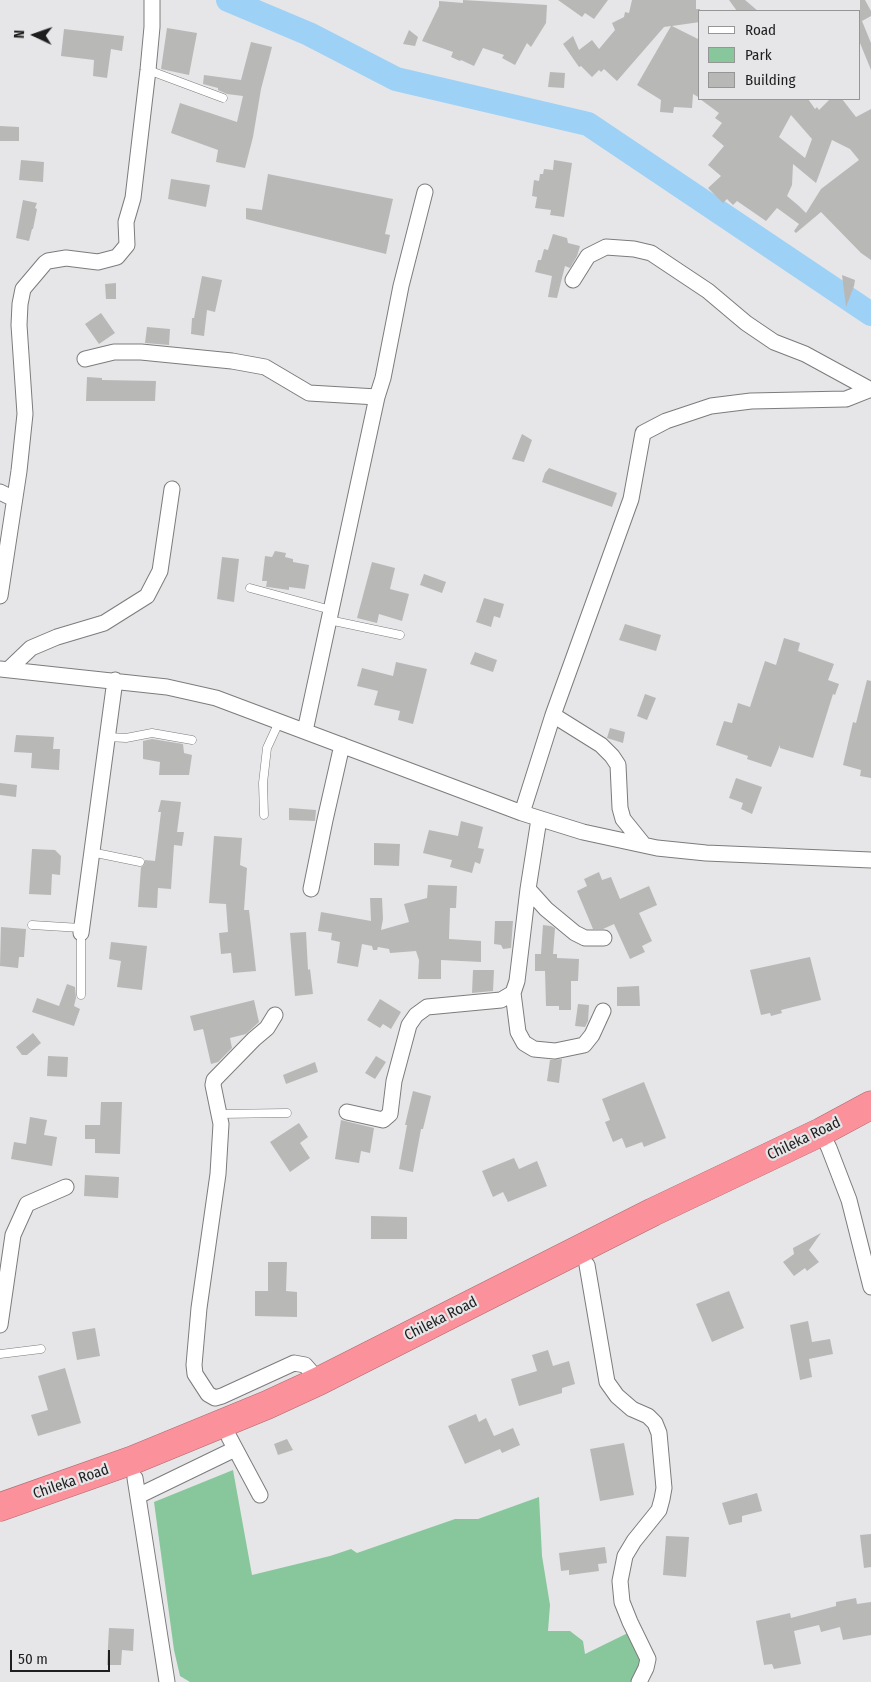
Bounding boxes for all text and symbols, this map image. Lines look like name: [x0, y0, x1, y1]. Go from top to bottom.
north arrow: [10, 10, 60, 60]
legend: [698, 10, 861, 100]
text: Road: [745, 21, 776, 39]
text: N: [11, 30, 28, 39]
text: Park: [745, 46, 772, 64]
text: Building: [745, 71, 796, 89]
street label: Chileka Road: [764, 1114, 844, 1164]
street label: Chileka Road: [402, 1293, 480, 1345]
street label: Chileka Road: [31, 1461, 111, 1503]
scale bar: [12, 1640, 112, 1672]
text: 50 m: [18, 1650, 48, 1668]

